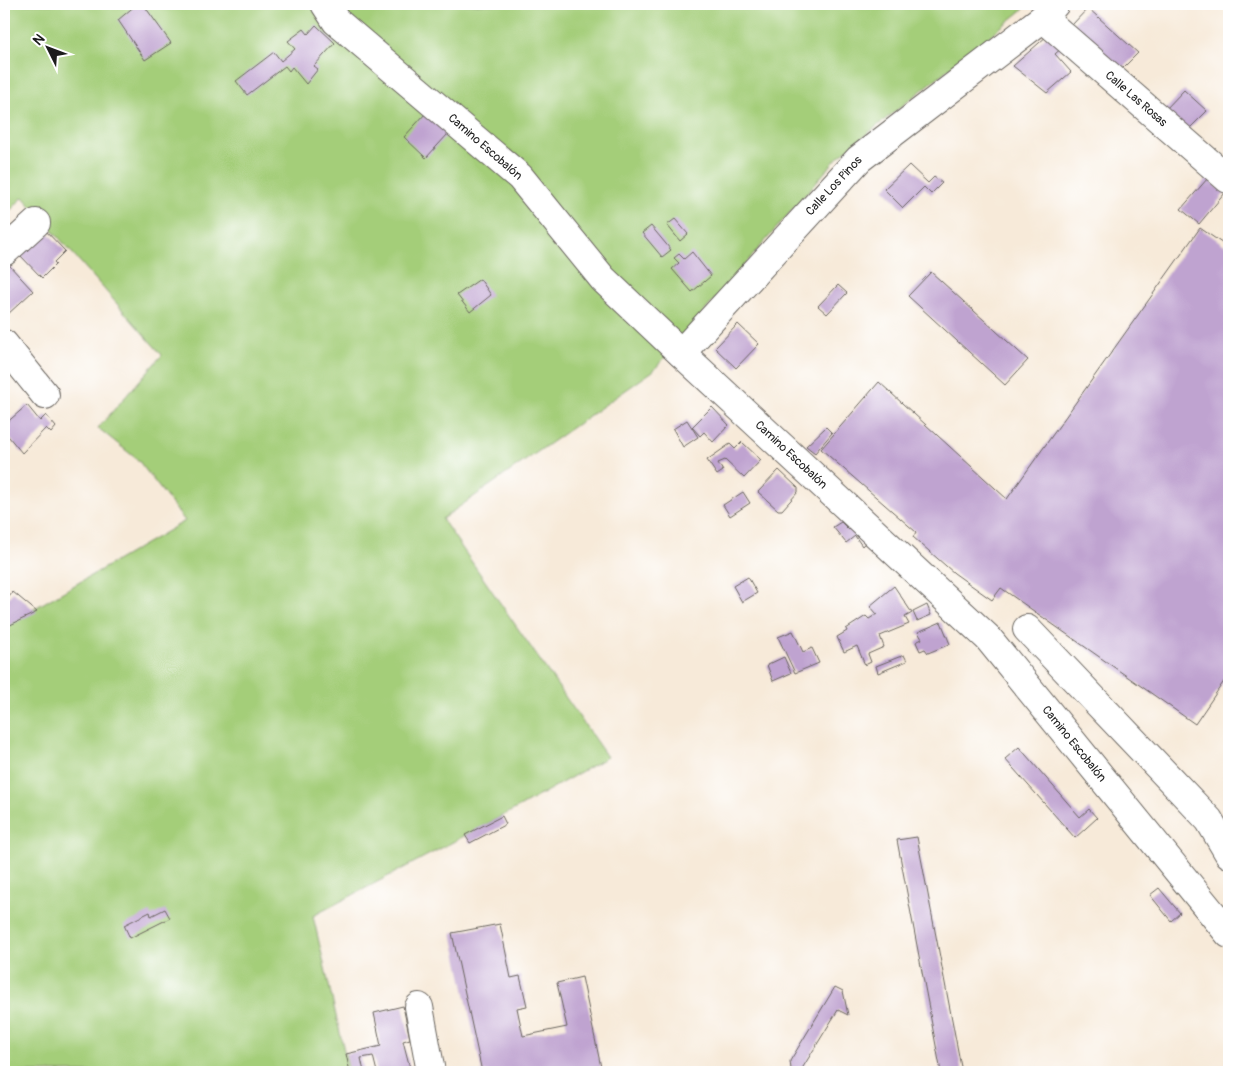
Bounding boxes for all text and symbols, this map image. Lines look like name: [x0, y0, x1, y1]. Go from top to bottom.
north arrow: [22, 22, 72, 72]
text: N: [29, 30, 48, 49]
street label: Calle Las Rosas: [1102, 68, 1171, 130]
street label: Camino Escobalón: [445, 111, 525, 183]
street label: Calle Los Pinos: [803, 153, 866, 219]
street label: Camino Escobalón: [752, 418, 830, 493]
street label: Camino Escobalón: [1039, 703, 1109, 785]

